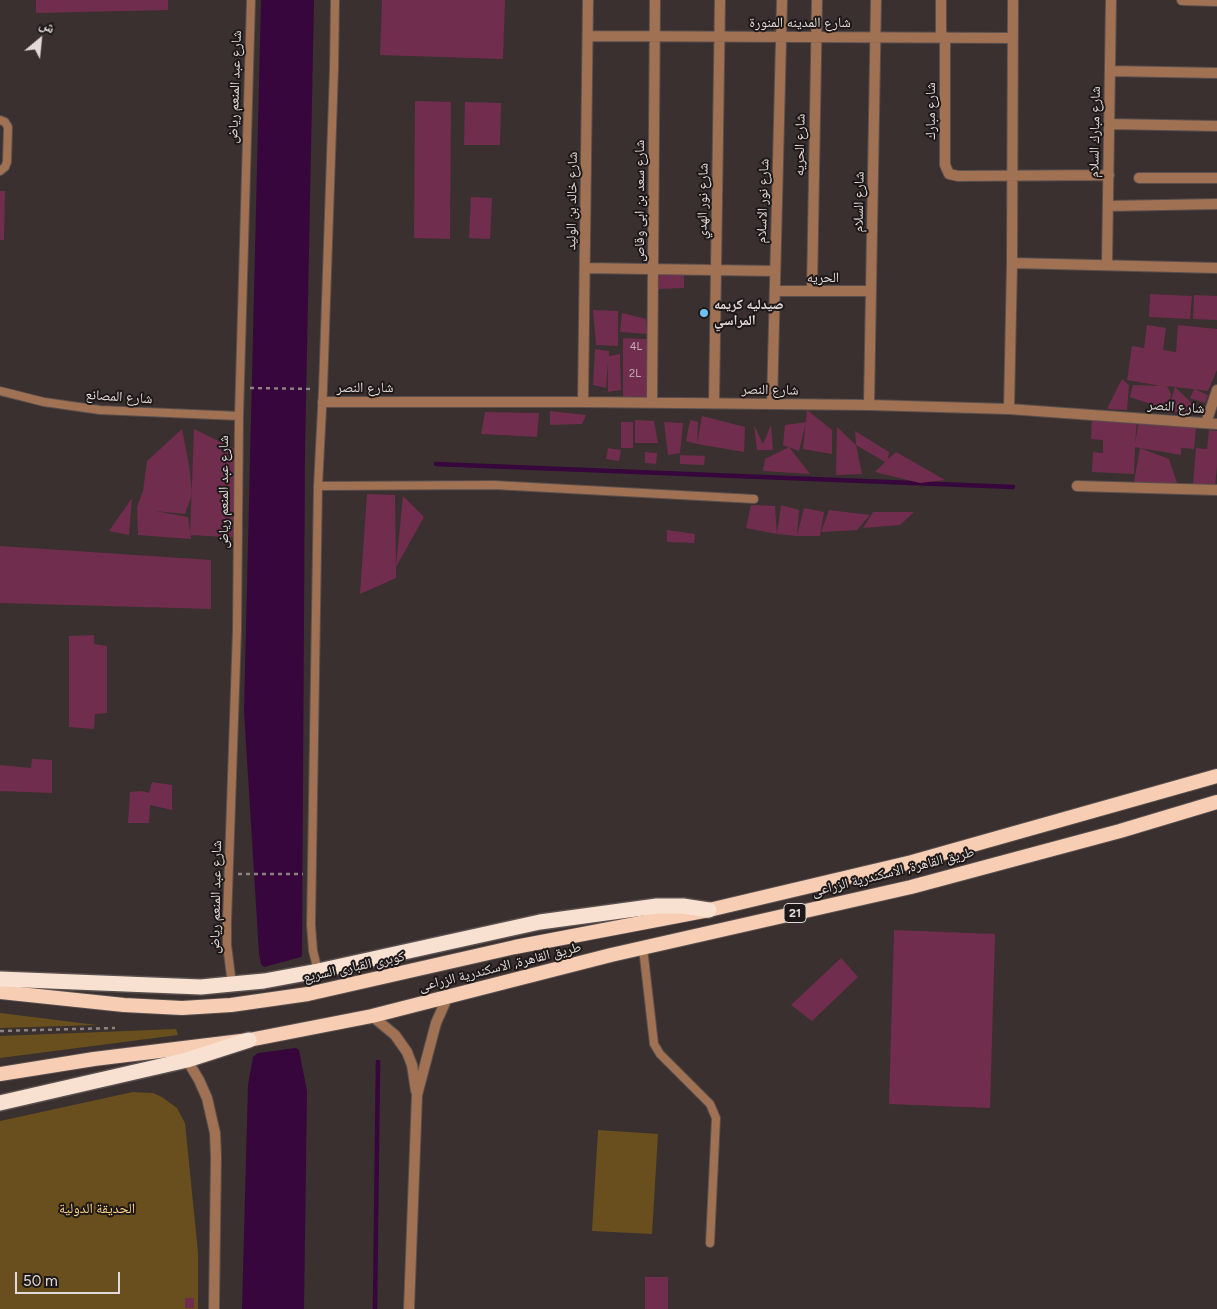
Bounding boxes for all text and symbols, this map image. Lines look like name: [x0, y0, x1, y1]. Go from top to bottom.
north arrow: [15, 15, 65, 65]
text: ش: [37, 15, 58, 37]
street label: شارع المدينه المنورة: [749, 15, 851, 31]
street label: شارع عبد المنعم رياض: [225, 30, 245, 144]
street label: شارع مبارك: [923, 82, 939, 140]
street label: شارع مبارك السلام: [1086, 86, 1104, 178]
street label: شارع الحريه: [791, 114, 809, 176]
street label: شارع سعد بن ابى وقاص: [632, 140, 648, 262]
street label: شارع خالد بن الوليد: [563, 152, 581, 250]
street label: شارع نور الاسلام: [753, 158, 773, 244]
street label: شارع نور الهدي: [694, 163, 712, 239]
street label: شارع السلام: [850, 171, 868, 233]
street label: الحريه: [807, 270, 839, 286]
place label: صيدليه كريمه المراسي: [714, 297, 784, 330]
marker: صيدليه كريمه المراسي: [698, 307, 710, 319]
house number: 4L: [630, 340, 642, 354]
house number: 2L: [629, 367, 641, 381]
street label: شارع النصر: [336, 380, 394, 396]
street label: شارع النصر: [741, 381, 799, 399]
street label: شارع المصانع: [85, 386, 153, 408]
street label: شارع النصر: [1147, 397, 1205, 417]
street label: شارع عبد المنعم رياض: [216, 435, 232, 549]
street label: شارع عبد المنعم رياض: [207, 840, 225, 954]
street label: طريق القاهرة, الاسكندرية الزراعى: [810, 844, 976, 900]
road number: 21: [784, 904, 806, 922]
street label: طريق القاهرة, الاسكندرية الزراعى: [417, 939, 583, 995]
street label: كوبرى القبارى السريع: [302, 948, 406, 986]
park label: الحديقة الدولية: [59, 1201, 135, 1217]
scale bar: [18, 1262, 122, 1294]
text: 50 m: [23, 1272, 58, 1290]

